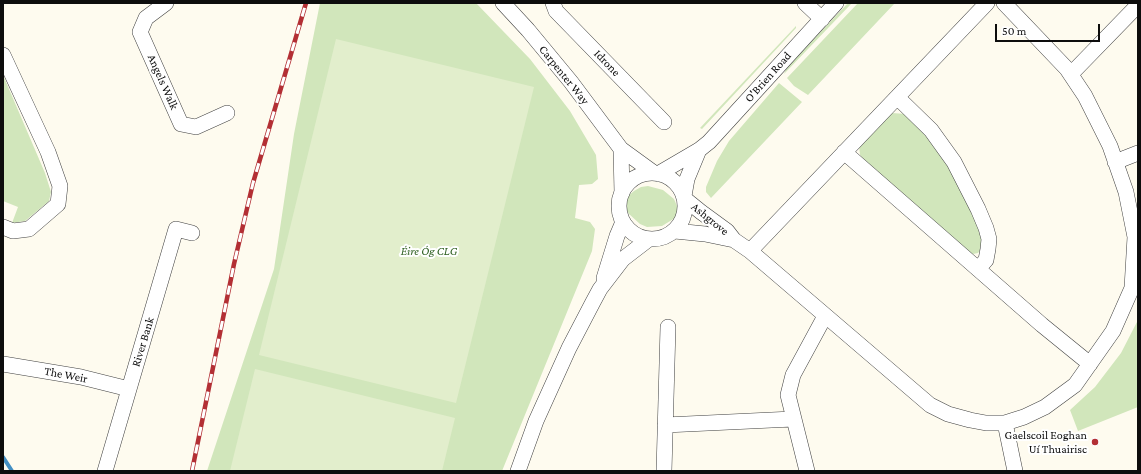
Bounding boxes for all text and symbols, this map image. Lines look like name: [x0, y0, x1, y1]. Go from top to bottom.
scale bar: [997, 16, 1102, 42]
text: 50 m: [1002, 24, 1026, 38]
street label: Carpenter Way: [536, 42, 592, 108]
street label: Idrone: [591, 47, 623, 79]
street label: O'Brien Road: [742, 49, 794, 105]
street label: Angels Walk: [144, 52, 182, 112]
street label: Ashgrove: [688, 199, 732, 239]
park label: Éire Óg CLG: [401, 244, 457, 258]
street label: River Bank: [129, 315, 157, 369]
street label: The Weir: [43, 364, 89, 386]
place label: Gaelscoil Eoghan Uí Thuairisc: [1005, 428, 1087, 456]
marker: Gaelscoil Eoghan Uí Thuairisc: [1090, 437, 1100, 447]

